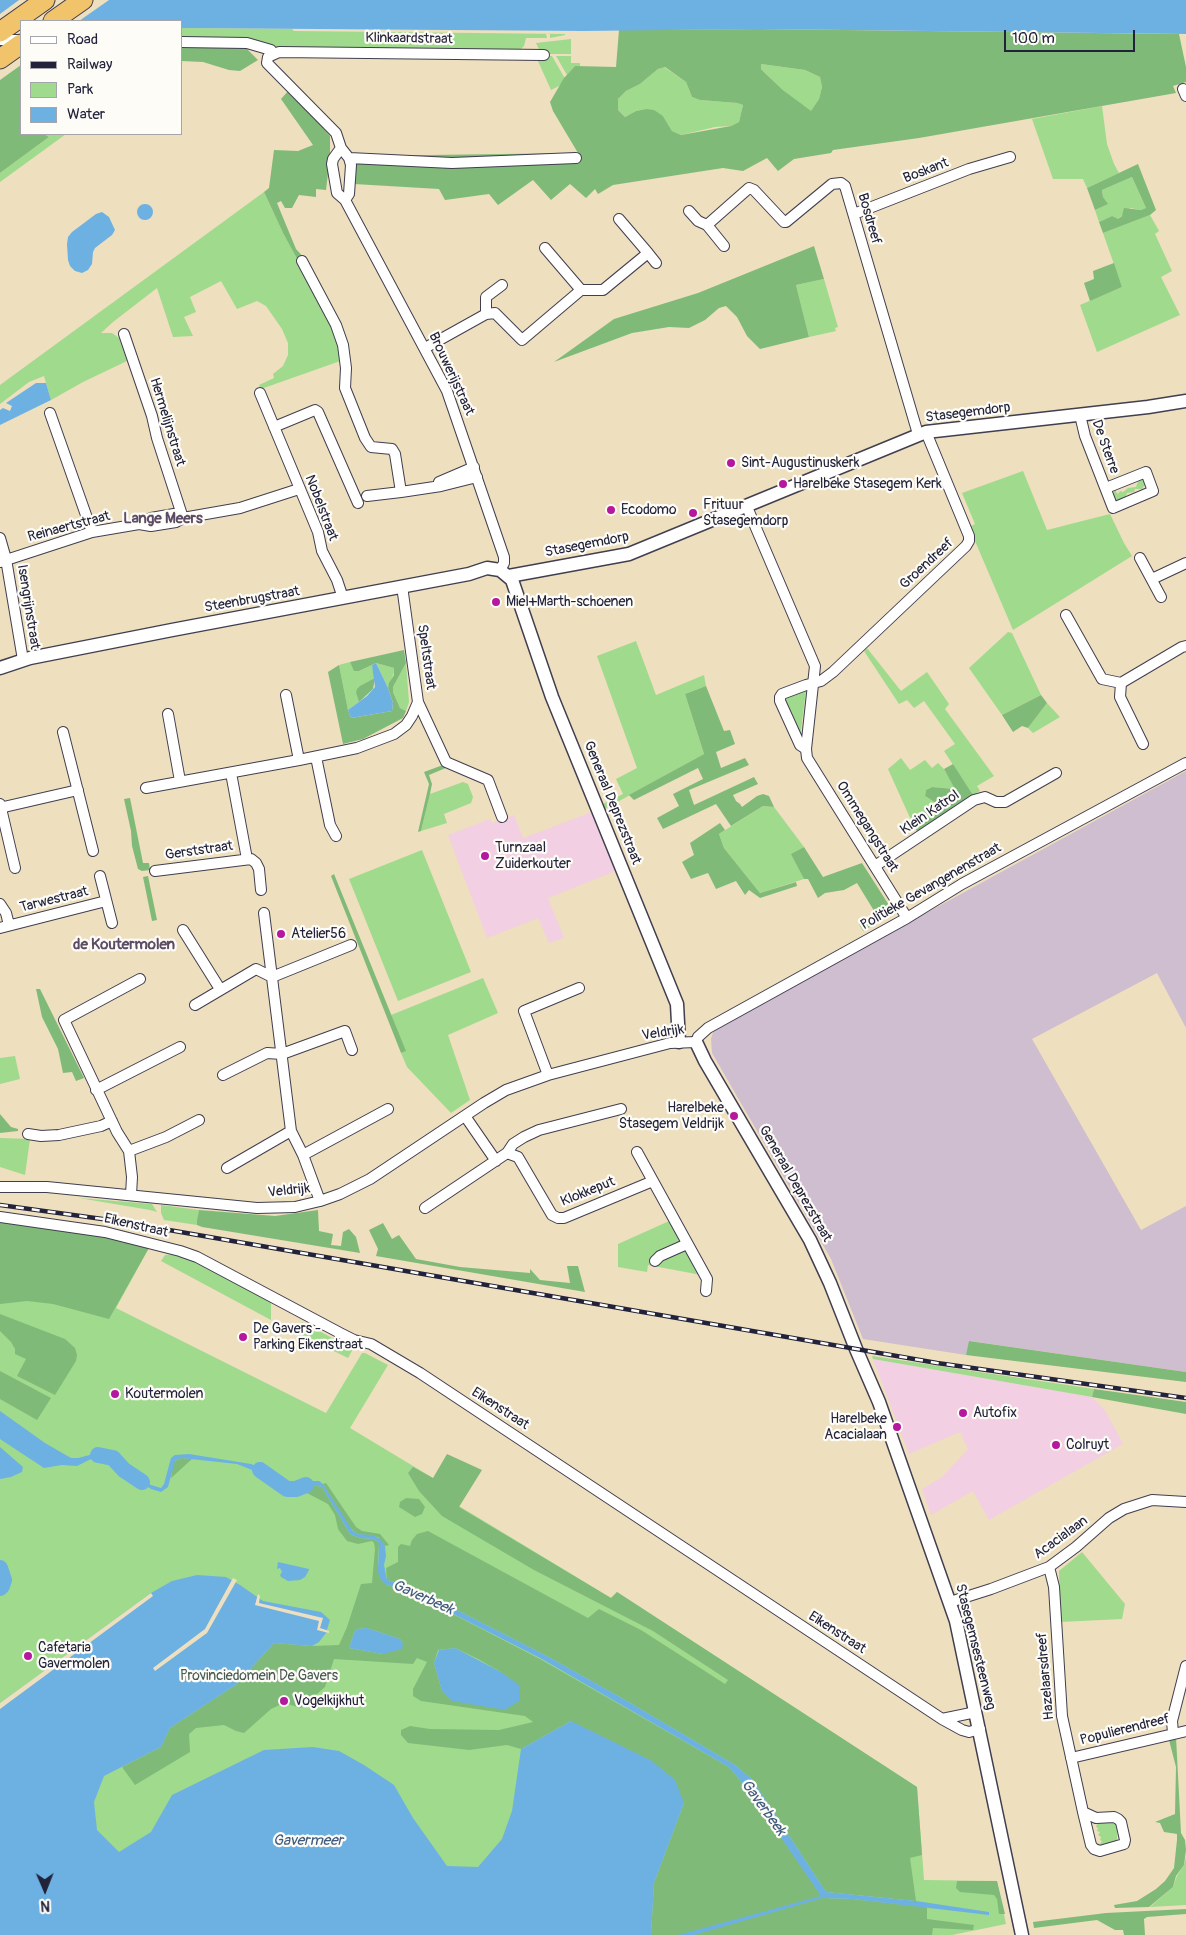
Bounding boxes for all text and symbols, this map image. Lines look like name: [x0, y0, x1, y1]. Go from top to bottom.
legend: [20, 20, 182, 135]
scale bar: [1006, 20, 1137, 52]
text: 100 m: [1012, 29, 1055, 48]
text: Road: [67, 30, 98, 49]
street label: Klinkaardstraat: [365, 30, 453, 48]
text: Railway: [67, 55, 112, 74]
text: Park: [67, 80, 93, 99]
text: Water: [67, 105, 105, 124]
street label: Boskant: [901, 155, 951, 187]
street label: Bosdreef: [854, 191, 884, 247]
street label: Brouwerijstraat: [424, 330, 478, 418]
street label: Hermelijnstraat: [146, 376, 188, 468]
street label: Stasegemdorp: [925, 399, 1011, 427]
street label: De Sterre: [1088, 418, 1122, 476]
place label: Sint-Augustinuskerk: [741, 455, 860, 471]
marker: Sint-Augustinuskerk: [725, 457, 737, 469]
street label: Nobelstraat: [301, 473, 341, 543]
place label: Harelbeke Stasegem Kerk: [793, 476, 942, 492]
marker: Harelbeke Stasegem Kerk: [777, 478, 789, 490]
place label: Frituur Stasegemdorp: [703, 497, 788, 530]
place label: Ecodomo: [621, 502, 677, 518]
marker: Ecodomo: [605, 504, 617, 516]
marker: Frituur Stasegemdorp: [687, 507, 699, 519]
street label: Reinaertstraat: [26, 508, 112, 546]
district label: Lange Meers: [123, 510, 203, 528]
street label: Stasegemdorp: [543, 529, 631, 561]
street label: Groendreef: [897, 535, 957, 593]
street label: Isengrijnstraat: [13, 563, 43, 651]
street label: Steenbrugstraat: [203, 583, 301, 617]
place label: Miel+Marth-schoenen: [506, 594, 633, 610]
marker: Miel+Marth-schoenen: [490, 596, 502, 608]
street label: Speltstraat: [413, 623, 439, 691]
street label: Generaal Deprezstraat: [580, 739, 644, 867]
street label: Ommegangstraat: [832, 778, 902, 876]
street label: Klein Katrol: [897, 787, 963, 839]
street label: Gerststraat: [164, 838, 234, 864]
place label: Turnzaal Zuiderkouter: [495, 840, 571, 872]
street label: Politieke Gevangenenstraat: [858, 840, 1004, 934]
marker: Turnzaal Zuiderkouter: [479, 850, 491, 862]
street label: Tarwestraat: [18, 883, 90, 917]
place label: Atelier56: [291, 926, 346, 942]
marker: Atelier56: [275, 928, 287, 940]
district label: de Koutermolen: [73, 936, 175, 954]
street label: Veldrijk: [641, 1021, 685, 1045]
place label: Harelbeke Stasegem Veldrijk: [619, 1100, 724, 1132]
marker: Harelbeke Stasegem Veldrijk: [728, 1110, 740, 1122]
street label: Generaal Deprezstraat: [755, 1123, 835, 1245]
street label: Klokkeput: [558, 1174, 618, 1210]
street label: Veldrijk: [267, 1180, 311, 1202]
street label: Eikenstraat: [102, 1211, 170, 1241]
place label: De Gavers - Parking Eikenstraat: [253, 1321, 363, 1354]
marker: De Gavers - Parking Eikenstraat: [237, 1331, 249, 1343]
street label: Eikenstraat: [468, 1384, 532, 1434]
place label: Koutermolen: [125, 1386, 203, 1402]
marker: Koutermolen: [109, 1388, 121, 1400]
place label: Autofix: [973, 1405, 1017, 1421]
marker: Autofix: [957, 1407, 969, 1419]
place label: Harelbeke Acacialaan: [824, 1411, 887, 1444]
marker: Harelbeke Acacialaan: [891, 1421, 903, 1433]
place label: Colruyt: [1066, 1437, 1109, 1453]
marker: Colruyt: [1050, 1439, 1062, 1451]
street label: Acacialaan: [1031, 1513, 1091, 1563]
water label: Gaverbeek: [390, 1577, 456, 1619]
street label: Stasegemsesteenweg: [951, 1582, 999, 1712]
street label: Eikenstraat: [805, 1608, 869, 1658]
street label: Hazelaarsdreef: [1034, 1631, 1058, 1721]
place label: Cafetaria Gavermolen: [38, 1640, 110, 1672]
marker: Cafetaria Gavermolen: [22, 1650, 34, 1662]
park label: Provinciedomein De Gavers: [180, 1668, 338, 1684]
place label: Vogelkijkhut: [294, 1693, 364, 1709]
marker: Vogelkijkhut: [278, 1695, 290, 1707]
street label: Populierendreef: [1078, 1711, 1172, 1749]
water label: Gaverbeek: [737, 1776, 789, 1840]
water label: Gavermeer: [273, 1832, 343, 1850]
north arrow: [20, 1865, 70, 1915]
text: N: [40, 1897, 50, 1914]

